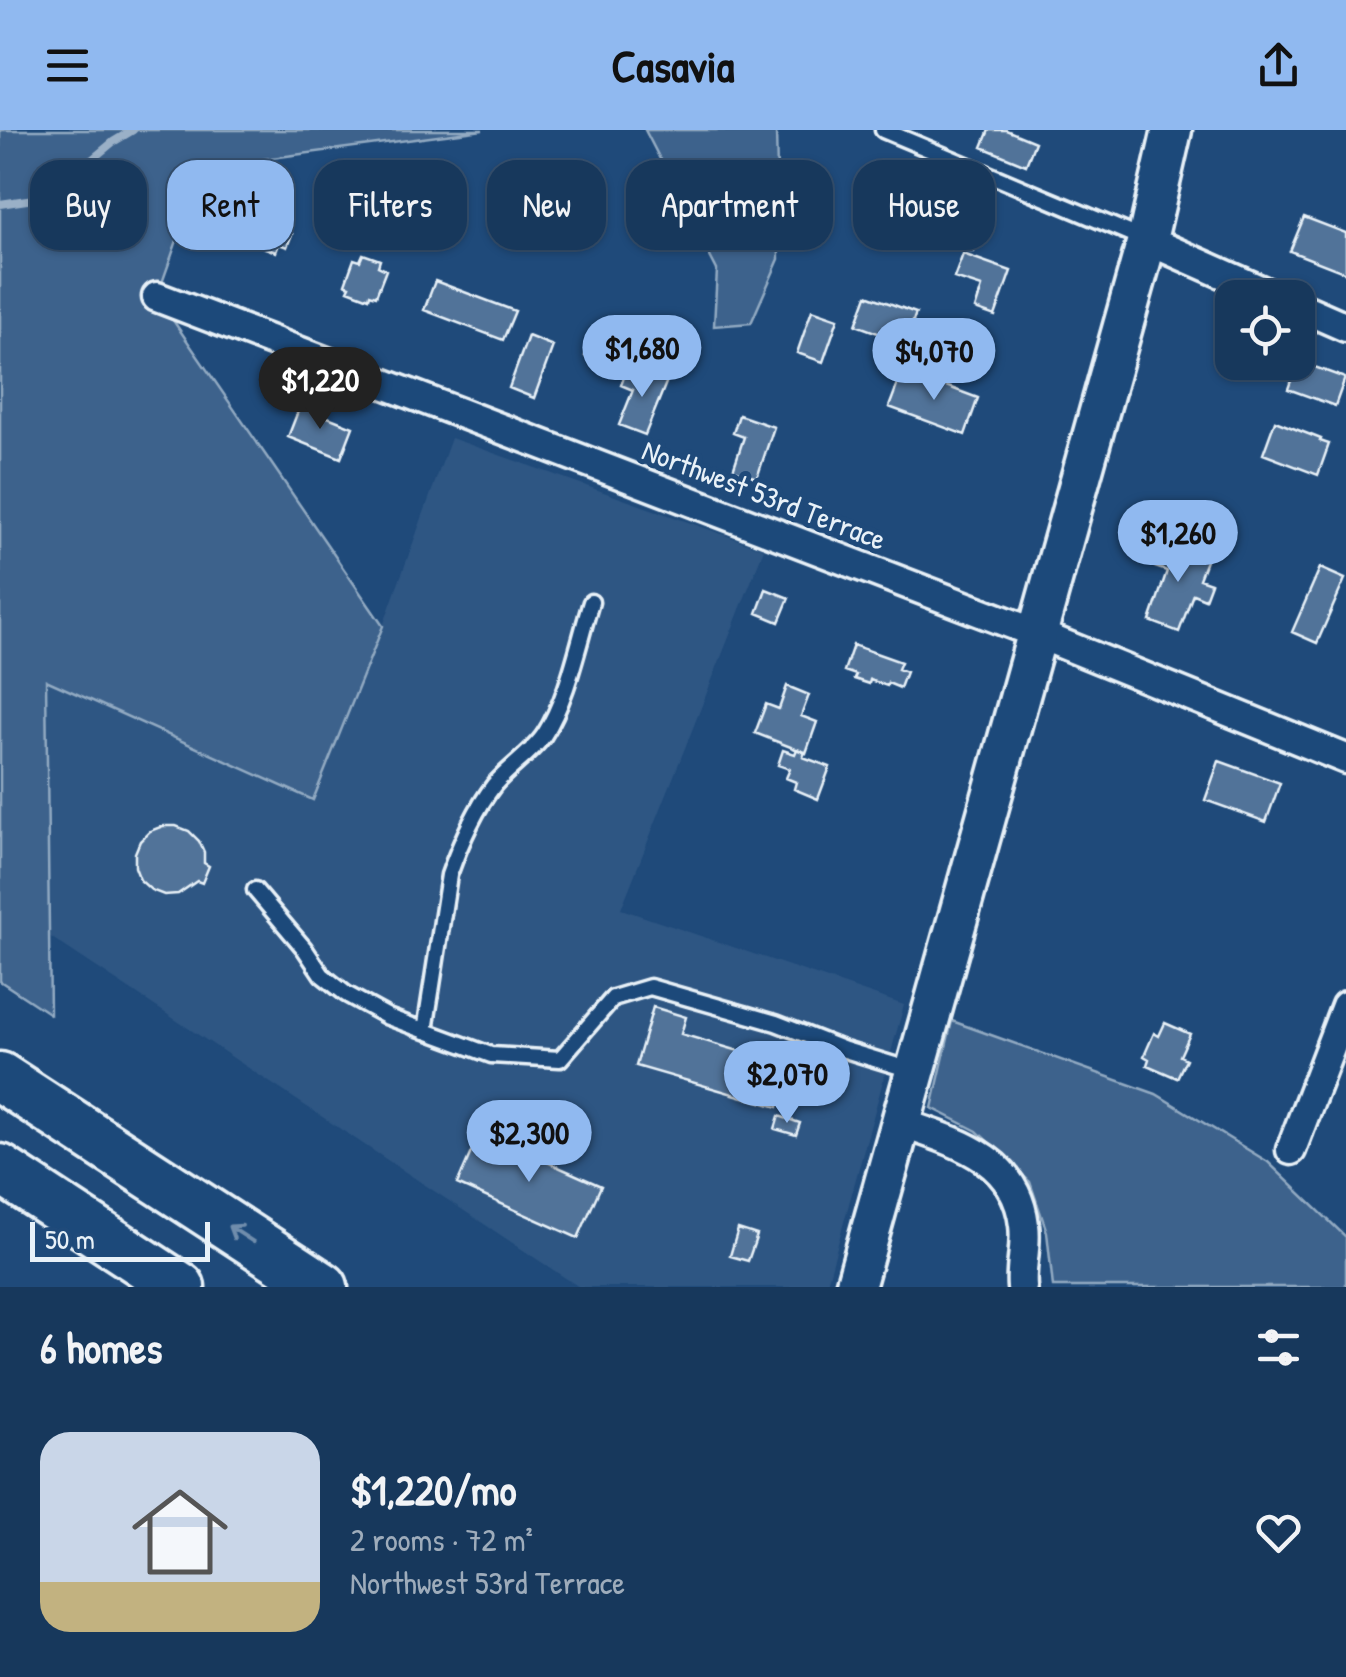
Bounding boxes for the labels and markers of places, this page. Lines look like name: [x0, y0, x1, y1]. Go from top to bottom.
pin: $1,680: [561, 315, 723, 400]
pin: $4,070: [853, 318, 1015, 403]
pin: $1,220: [239, 347, 401, 432]
pin: $1,260: [1097, 500, 1259, 585]
pin: $2,070: [706, 1041, 868, 1126]
pin: $2,300: [448, 1100, 610, 1185]

